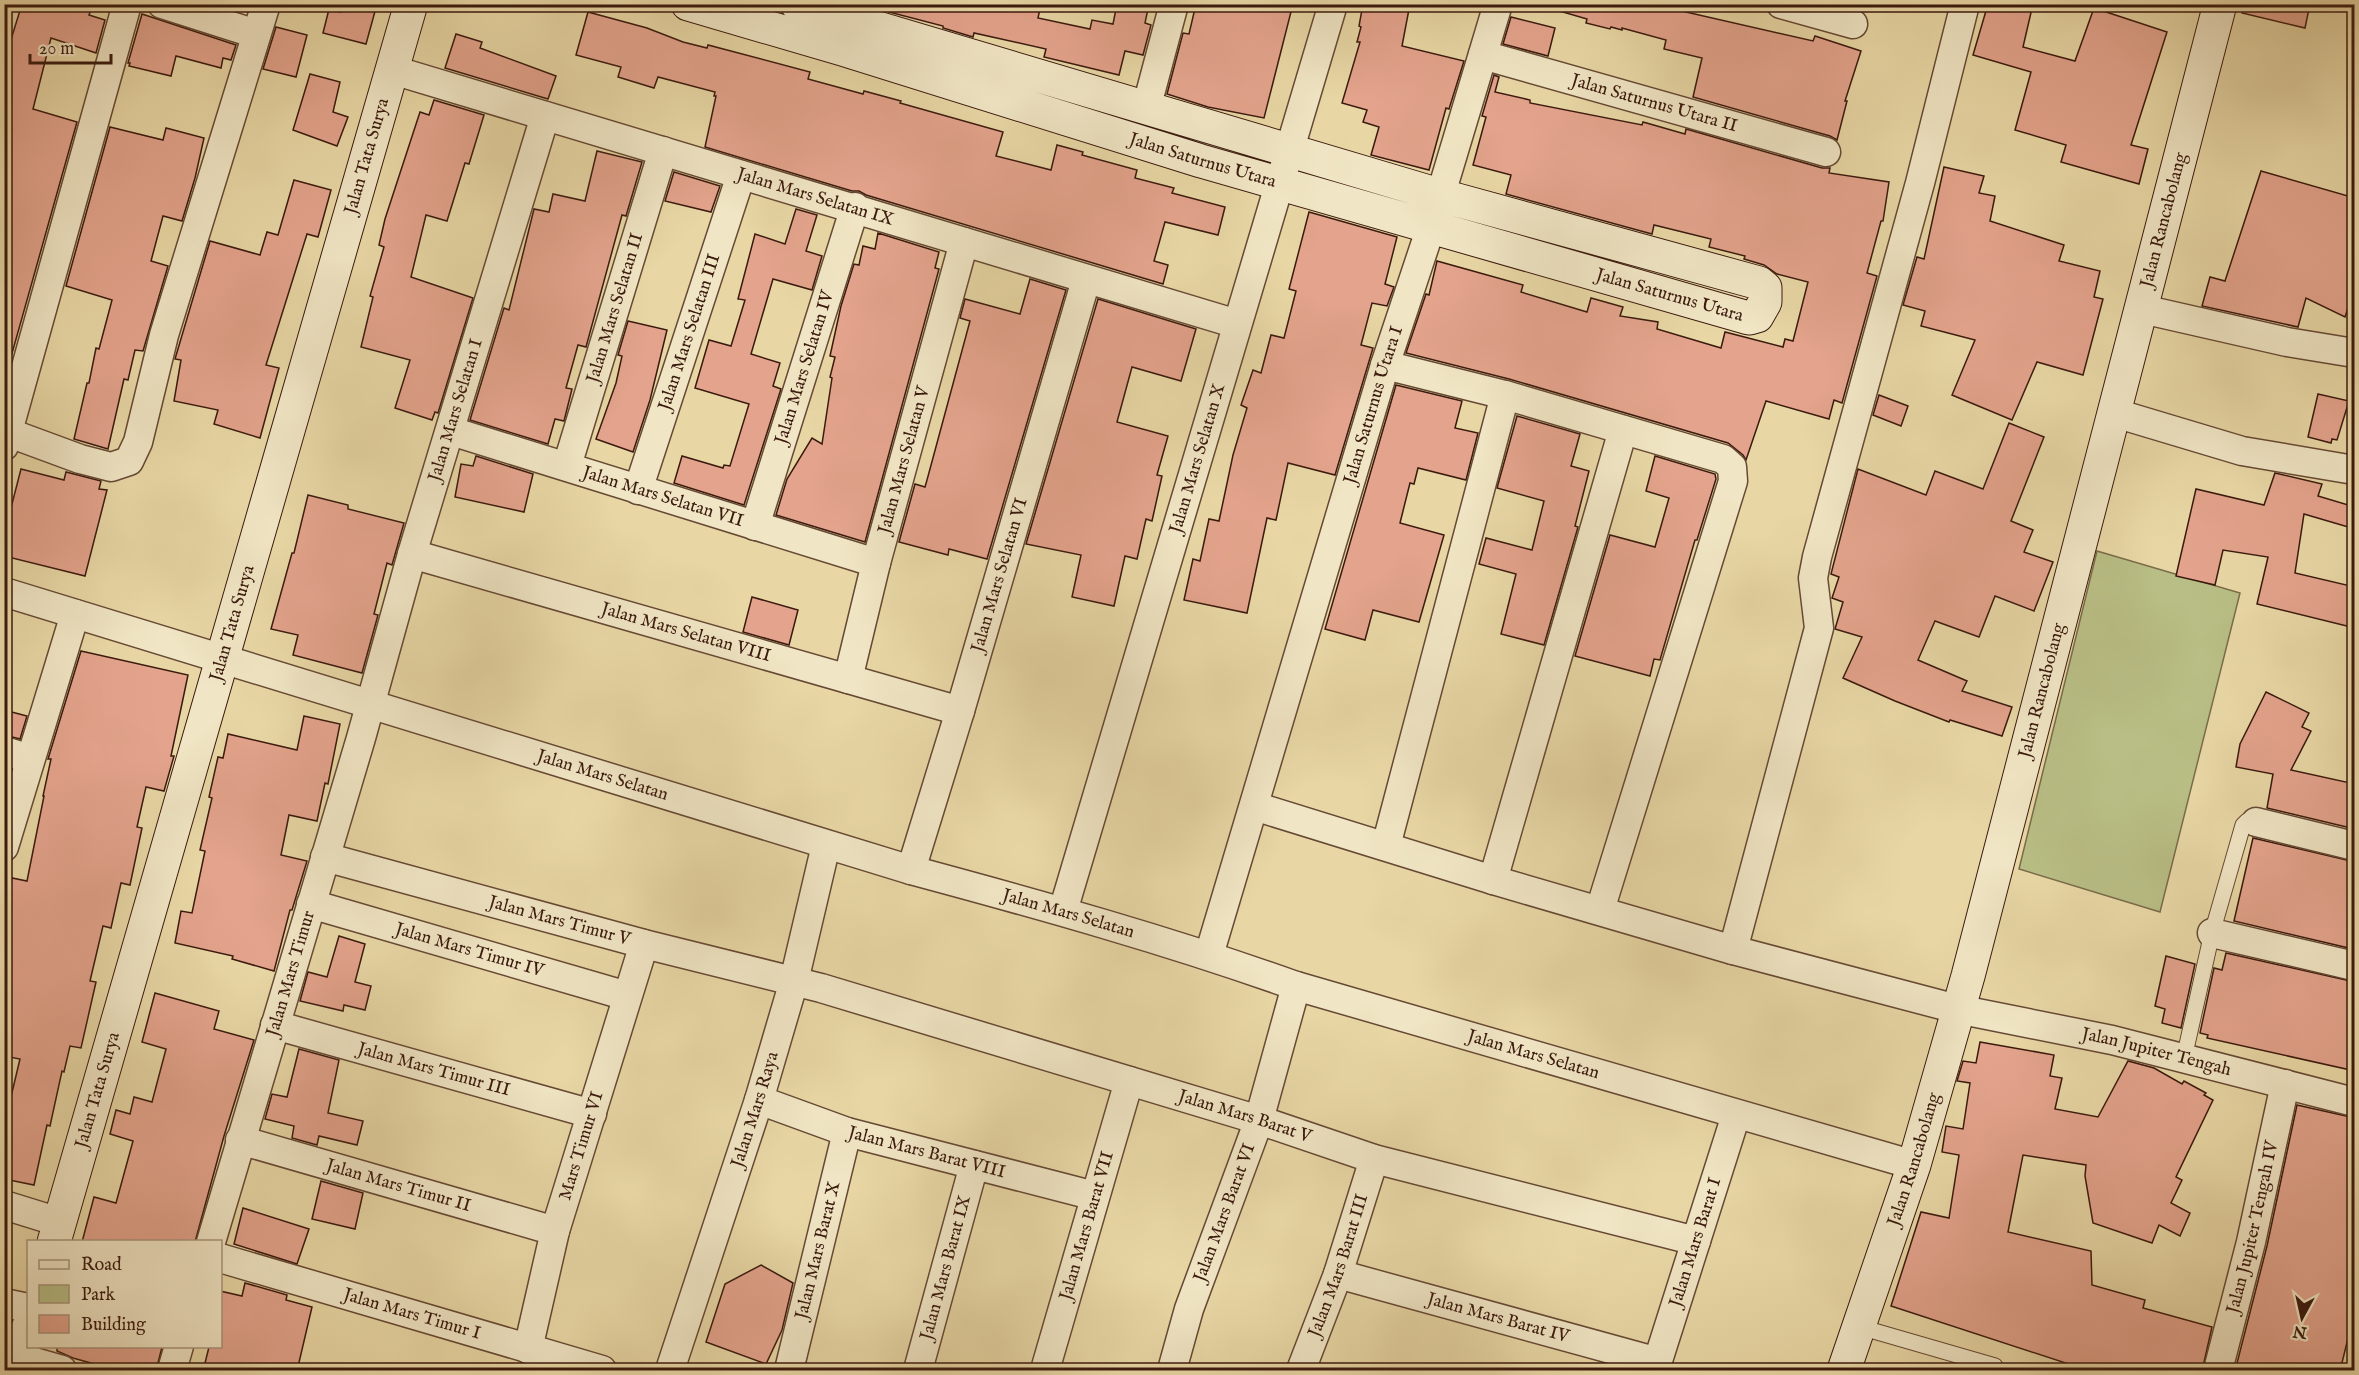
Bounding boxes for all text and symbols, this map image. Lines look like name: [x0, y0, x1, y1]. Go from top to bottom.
scale bar: [30, 27, 111, 65]
text: 20 m: [39, 38, 74, 61]
street label: Jalan Saturnus Utara II: [1567, 68, 1740, 138]
street label: Jalan Tata Surya: [339, 95, 395, 219]
street label: Jalan Saturnus Utara: [1124, 127, 1279, 194]
street label: Jalan Rancabolang: [2135, 150, 2193, 292]
street label: Jalan Mars Selatan IX: [732, 162, 897, 232]
street label: Jalan Mars Selatan II: [581, 230, 649, 388]
street label: Jalan Mars Selatan III: [653, 251, 726, 415]
street label: Jalan Saturnus Utara: [1591, 263, 1746, 327]
street label: Jalan Mars Selatan IV: [769, 287, 840, 449]
street label: Jalan Saturnus Utara I: [1338, 323, 1409, 489]
street label: Jalan Mars Selatan I: [423, 336, 488, 486]
street label: Jalan Mars Selatan X: [1164, 381, 1231, 538]
street label: Jalan Mars Selatan V: [872, 383, 936, 538]
street label: Jalan Mars Selatan VII: [578, 460, 747, 533]
street label: Jalan Mars Selatan VI: [966, 495, 1033, 657]
street label: Jalan Tata Surya: [204, 562, 260, 686]
street label: Jalan Mars Selatan VIII: [597, 597, 774, 668]
street label: Jalan Rancabolang: [2013, 620, 2071, 763]
street label: Jalan Mars Selatan: [532, 744, 671, 807]
street label: Jalan Mars Selatan: [998, 883, 1138, 944]
street label: Jalan Mars Timur V: [484, 890, 634, 952]
street label: Jalan Mars Timur: [261, 908, 321, 1041]
street label: Jalan Mars Timur IV: [391, 917, 548, 983]
street label: Jalan Jupiter Tengah: [2078, 1022, 2234, 1082]
street label: Jalan Mars Selatan: [1463, 1024, 1602, 1085]
street label: Jalan Tata Surya: [70, 1029, 126, 1153]
street label: Jalan Mars Timur III: [353, 1037, 513, 1102]
street label: Jalan Mars Raya: [725, 1049, 784, 1172]
street label: Jalan Mars Barat V: [1174, 1084, 1316, 1149]
street label: Mars Timur VI: [554, 1089, 609, 1203]
street label: Jalan Rancabolang: [1882, 1090, 1946, 1231]
street label: Jalan Mars Barat VIII: [844, 1121, 1008, 1184]
street label: Jalan Jupiter Tengah IV: [2221, 1138, 2284, 1318]
street label: Jalan Mars Barat VI: [1188, 1140, 1261, 1287]
street label: Jalan Mars Barat VII: [1054, 1149, 1119, 1305]
street label: Jalan Mars Timur II: [322, 1153, 474, 1218]
street label: Jalan Mars Barat I: [1664, 1174, 1727, 1312]
street label: Jalan Mars Barat X: [790, 1179, 846, 1324]
street label: Jalan Mars Barat III: [1302, 1191, 1374, 1342]
street label: Jalan Mars Barat IX: [915, 1192, 977, 1345]
legend: [27, 1240, 222, 1348]
text: Road: [81, 1254, 122, 1277]
street label: Jalan Mars Timur I: [339, 1283, 483, 1345]
text: Park: [81, 1284, 116, 1307]
street label: Jalan Mars Barat IV: [1423, 1287, 1573, 1349]
north arrow: [2272, 1288, 2332, 1348]
text: Building: [81, 1314, 146, 1337]
text: N: [2292, 1320, 2309, 1342]

